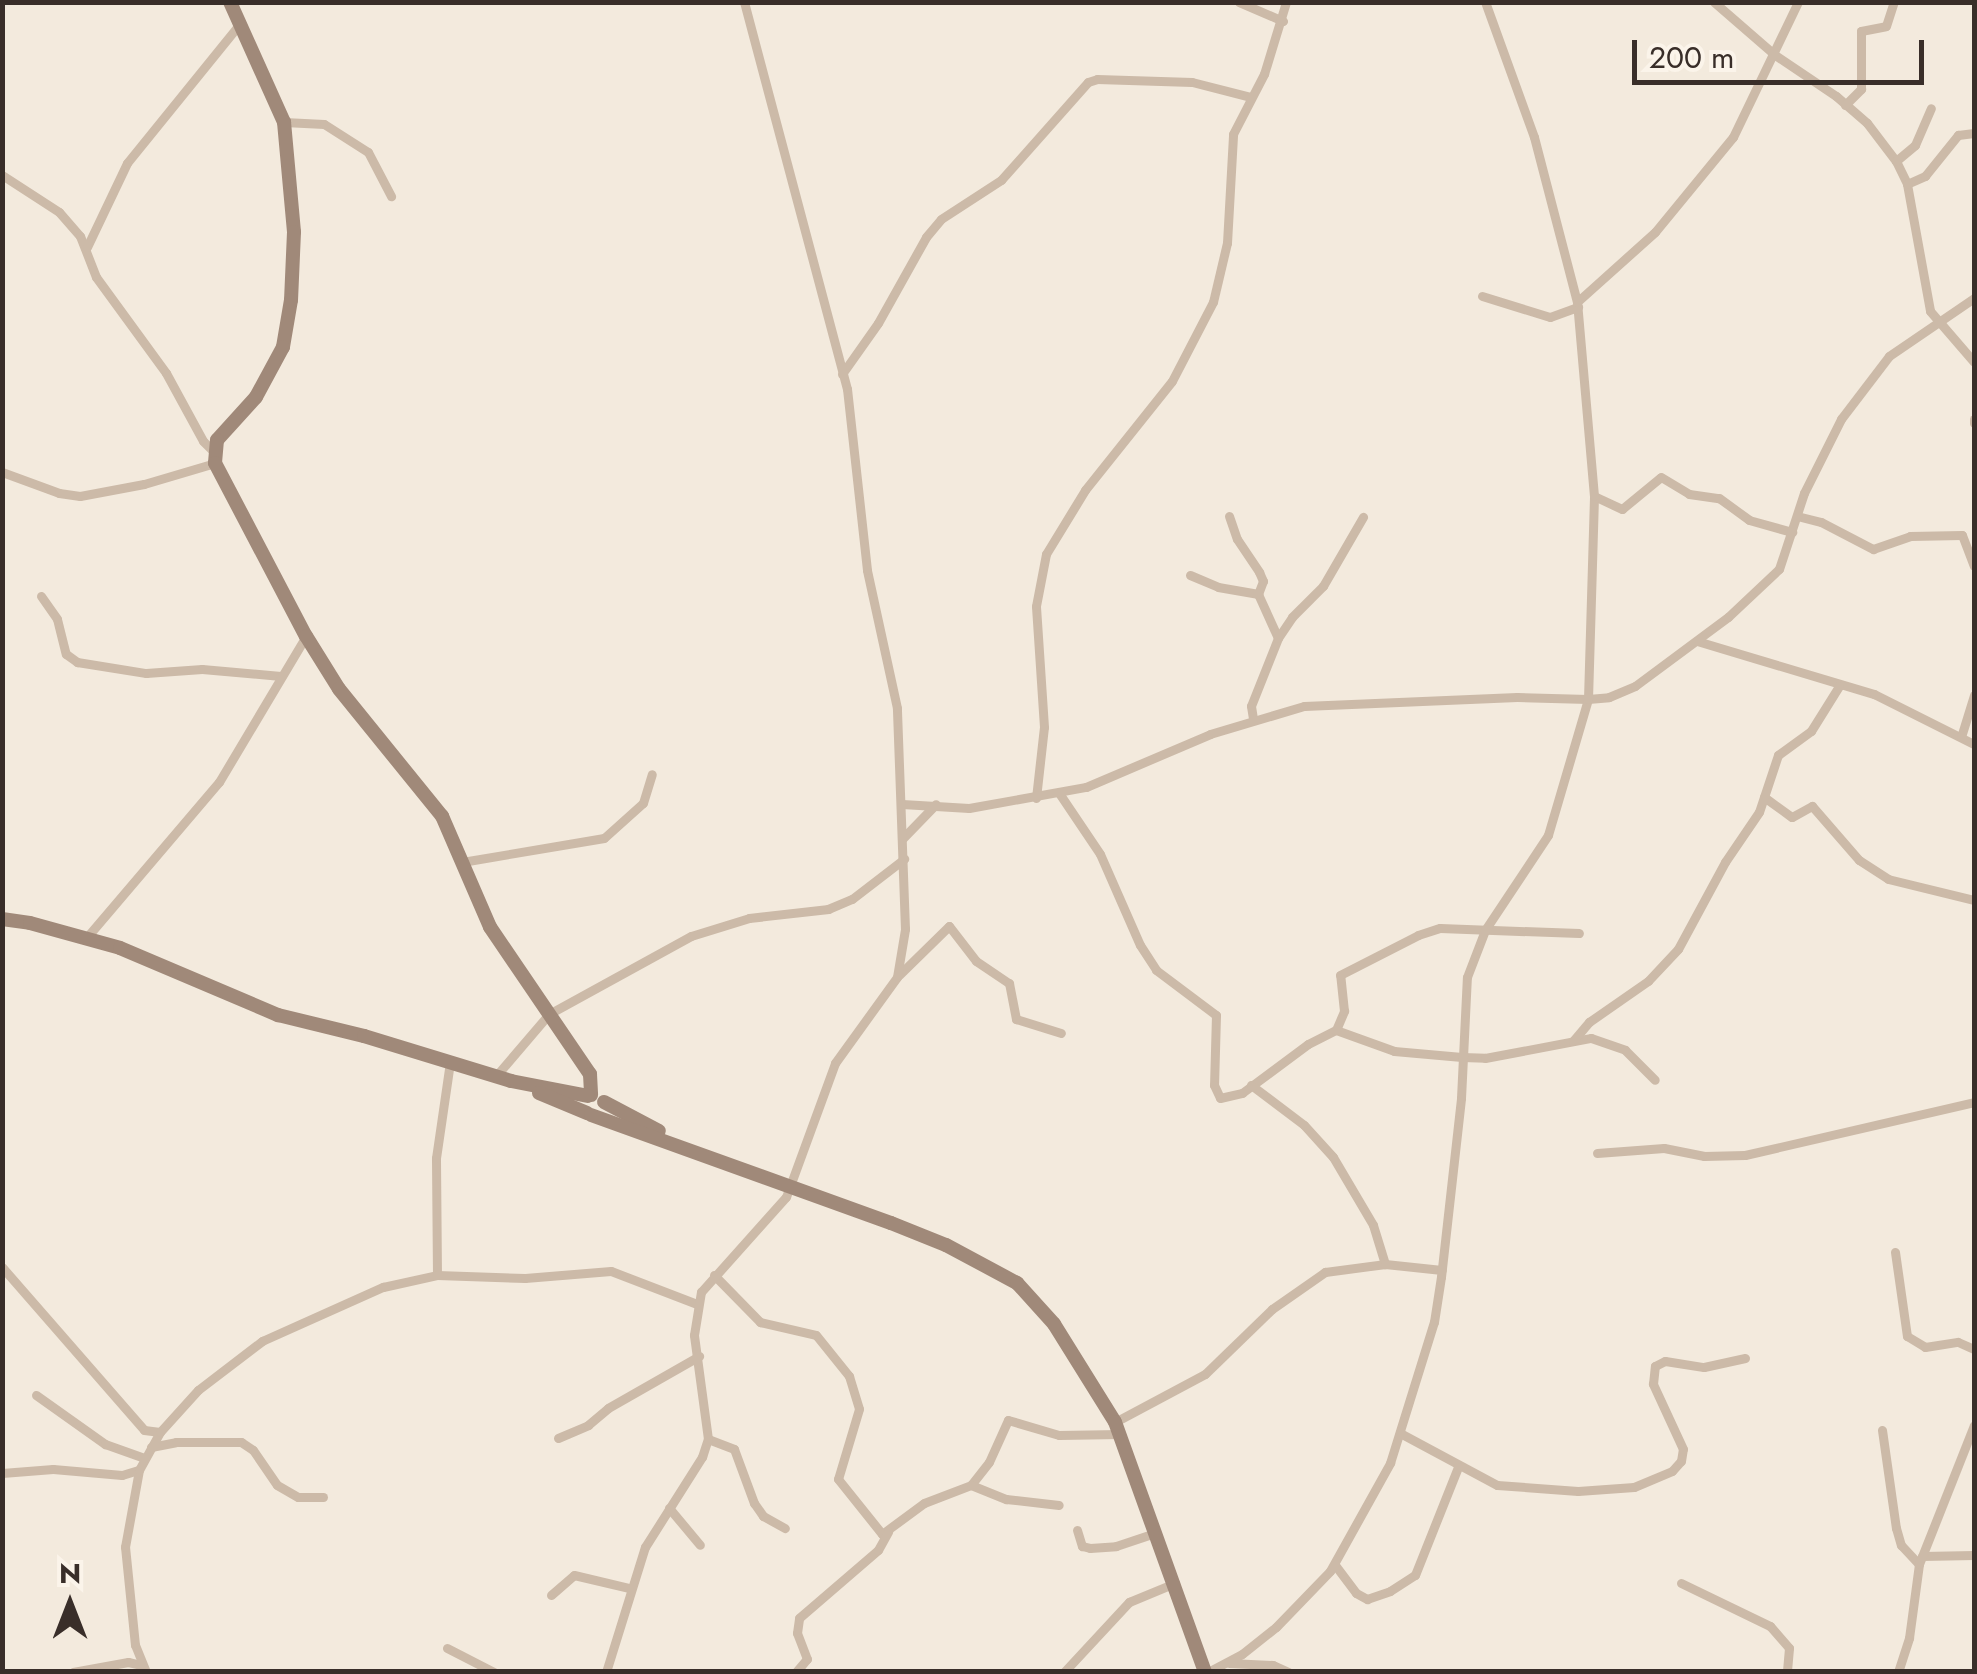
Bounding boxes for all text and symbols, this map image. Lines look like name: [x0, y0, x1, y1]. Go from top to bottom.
scale bar: [1637, 20, 1930, 82]
text: 200 m: [1649, 36, 1734, 79]
text: N: [59, 1553, 81, 1594]
north arrow: [20, 1554, 120, 1654]

